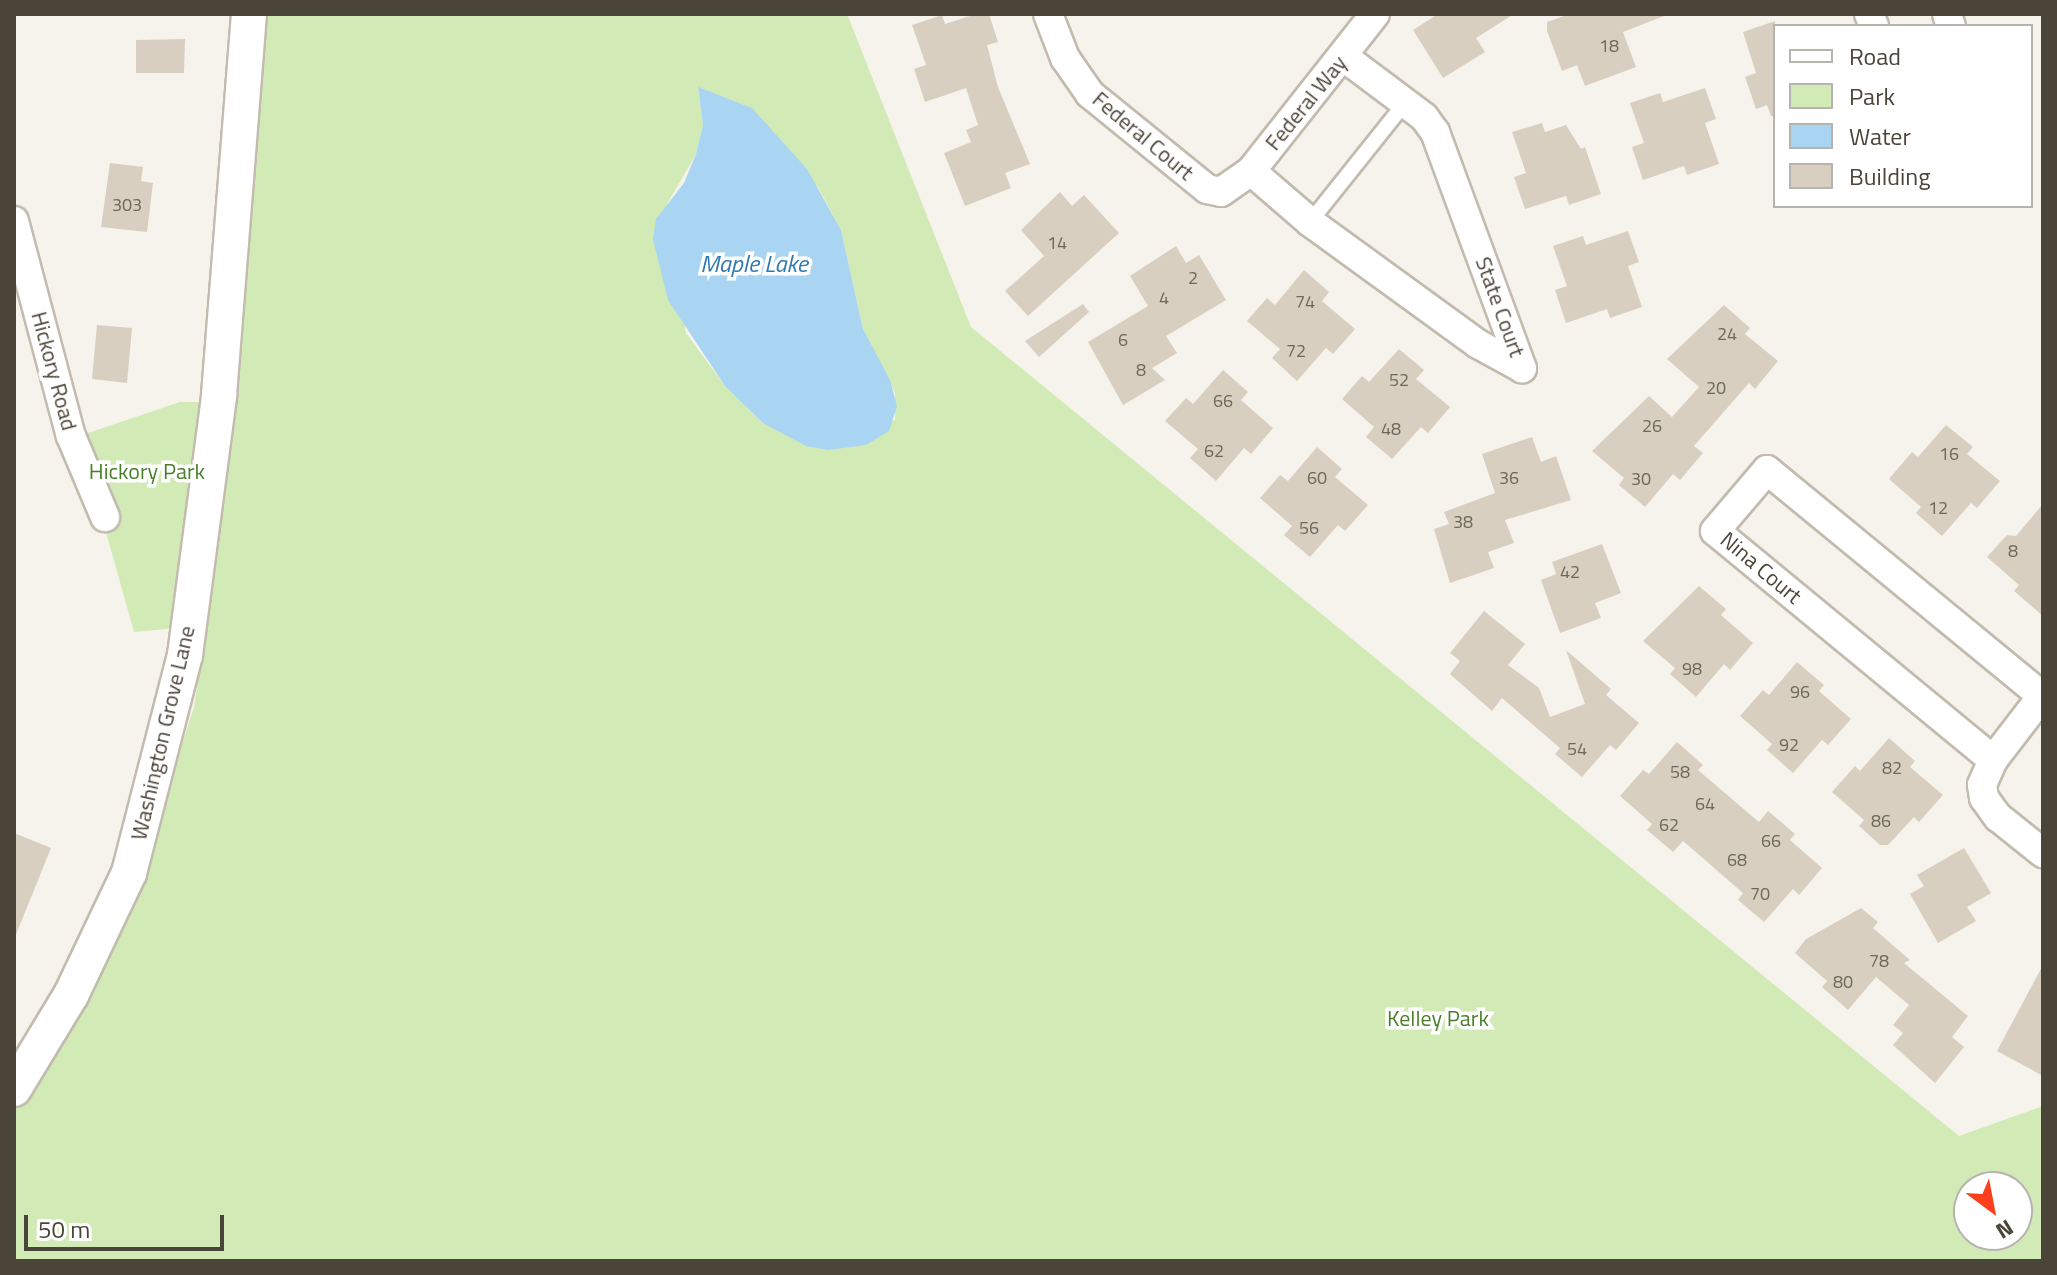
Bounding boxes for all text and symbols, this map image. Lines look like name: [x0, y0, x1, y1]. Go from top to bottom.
legend: [1773, 24, 2033, 208]
house number: 18: [1599, 35, 1619, 57]
text: Road: [1849, 38, 1901, 74]
street label: Federal Way: [1260, 50, 1352, 156]
text: Park: [1849, 78, 1895, 114]
street label: Federal Court: [1087, 86, 1199, 186]
text: Water: [1849, 118, 1911, 154]
text: Building: [1849, 158, 1931, 194]
house number: 303: [112, 194, 142, 216]
house number: 14: [1047, 232, 1067, 254]
water label: Maple Lake: [700, 250, 808, 278]
street label: State Court: [1470, 253, 1530, 361]
house number: 2: [1188, 267, 1198, 289]
house number: 4: [1159, 287, 1169, 309]
house number: 74: [1295, 291, 1315, 313]
street label: Hickory Road: [25, 309, 83, 433]
house number: 24: [1717, 323, 1737, 345]
house number: 6: [1118, 329, 1128, 351]
house number: 72: [1286, 340, 1306, 362]
house number: 8: [1136, 359, 1146, 381]
house number: 52: [1389, 369, 1409, 391]
house number: 20: [1706, 377, 1726, 399]
house number: 66: [1213, 390, 1233, 412]
house number: 26: [1642, 415, 1662, 437]
house number: 48: [1381, 418, 1401, 440]
house number: 62: [1204, 440, 1224, 462]
house number: 16: [1939, 443, 1959, 465]
park label: Hickory Park: [89, 459, 205, 485]
house number: 60: [1307, 467, 1327, 489]
house number: 36: [1499, 467, 1519, 489]
house number: 30: [1631, 468, 1651, 490]
house number: 12: [1928, 497, 1948, 519]
house number: 38: [1453, 511, 1473, 533]
house number: 56: [1299, 517, 1319, 539]
street label: Nina Court: [1715, 526, 1807, 610]
house number: 8: [2008, 540, 2018, 562]
house number: 42: [1560, 561, 1580, 583]
street label: Washington Grove Lane: [125, 623, 201, 843]
house number: 98: [1682, 658, 1702, 680]
house number: 96: [1790, 681, 1810, 703]
house number: 92: [1779, 734, 1799, 756]
house number: 54: [1567, 738, 1587, 760]
house number: 82: [1882, 757, 1902, 779]
house number: 58: [1670, 761, 1690, 783]
house number: 64: [1695, 793, 1715, 815]
house number: 86: [1871, 810, 1891, 832]
house number: 62: [1659, 814, 1679, 836]
house number: 66: [1761, 830, 1781, 852]
house number: 68: [1727, 849, 1747, 871]
house number: 70: [1750, 883, 1770, 905]
house number: 78: [1869, 950, 1889, 972]
house number: 80: [1833, 971, 1853, 993]
park label: Kelley Park: [1387, 1006, 1489, 1032]
north arrow: [1953, 1171, 2033, 1251]
scale bar: [28, 1199, 228, 1249]
text: 50 m: [38, 1211, 90, 1247]
text: N: [1989, 1211, 2020, 1248]

